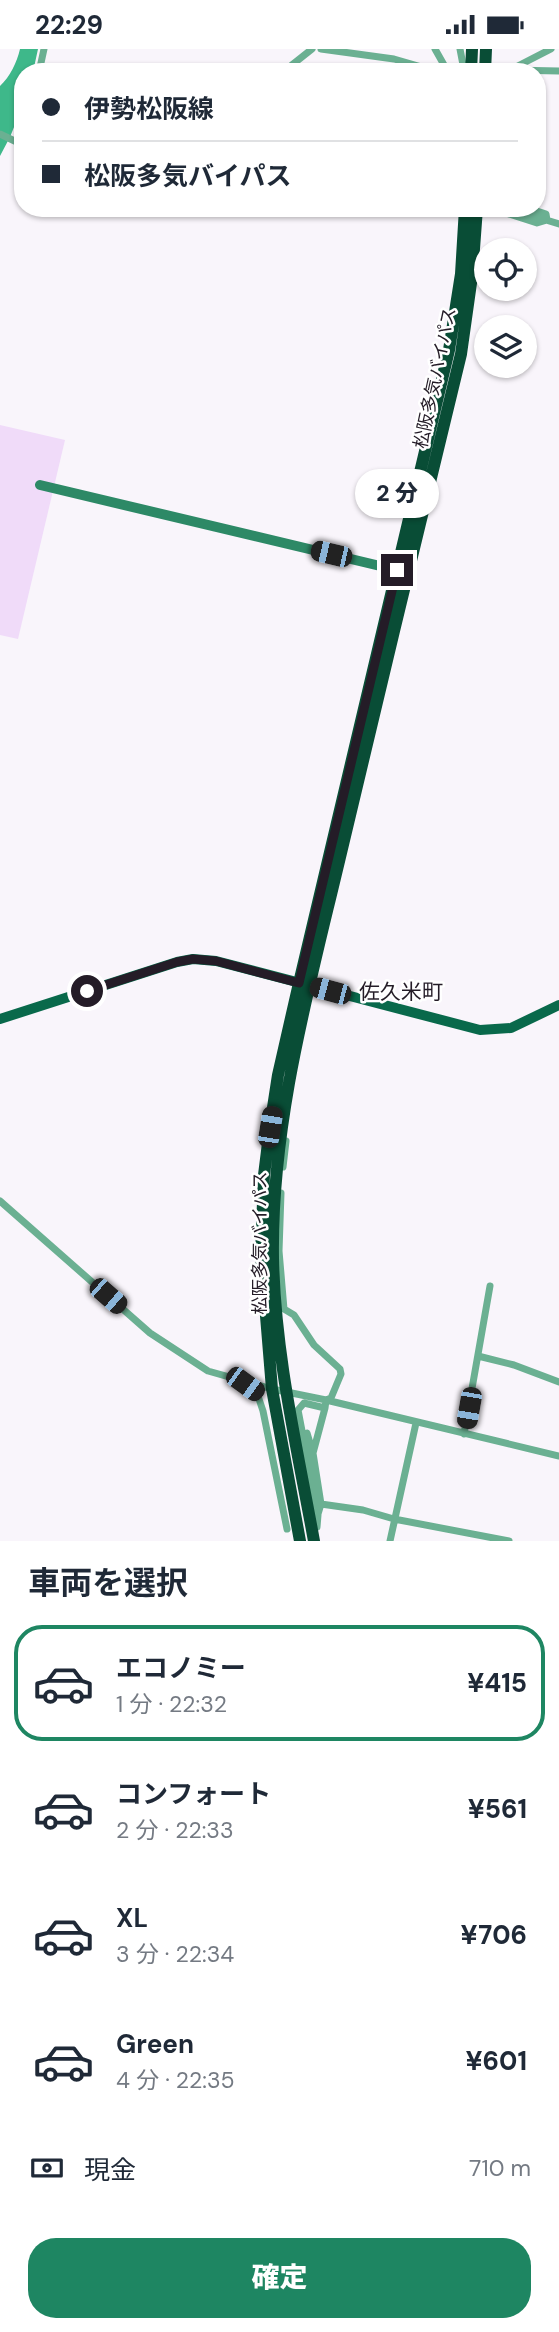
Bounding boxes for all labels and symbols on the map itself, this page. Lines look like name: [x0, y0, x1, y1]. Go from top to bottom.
street label: 松阪多気バイパス: [408, 305, 462, 451]
callout: 2 分: [355, 469, 439, 517]
car: [309, 539, 354, 569]
route end: [381, 554, 413, 586]
route start: [71, 975, 103, 1007]
car: [307, 975, 354, 1007]
district label: 佐久米町: [359, 978, 443, 1006]
car: [257, 1105, 284, 1149]
street label: 松阪多気バイパス: [248, 1171, 272, 1315]
car: [86, 1274, 131, 1318]
car: [222, 1363, 269, 1405]
car: [456, 1385, 483, 1431]

